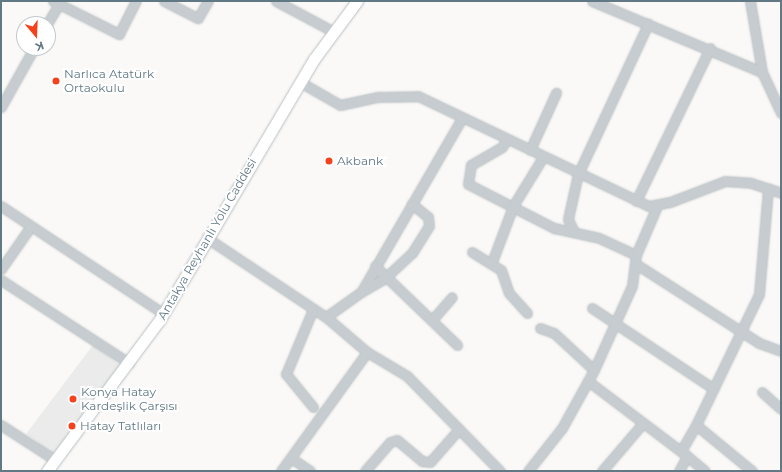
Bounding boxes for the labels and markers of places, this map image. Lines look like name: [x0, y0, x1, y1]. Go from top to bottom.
place label: Narlıca Atatürk Ortaokulu: [64, 67, 154, 95]
marker: Narlıca Atatürk Ortaokulu: [51, 76, 61, 86]
place label: Akbank: [337, 154, 383, 168]
marker: Akbank: [324, 156, 334, 166]
place label: Konya Hatay Kardeşlik Çarşısı: [81, 385, 178, 413]
marker: Konya Hatay Kardeşlik Çarşısı: [68, 394, 78, 404]
place label: Hatay Tatlıları: [80, 419, 161, 433]
marker: Hatay Tatlıları: [67, 421, 77, 431]

